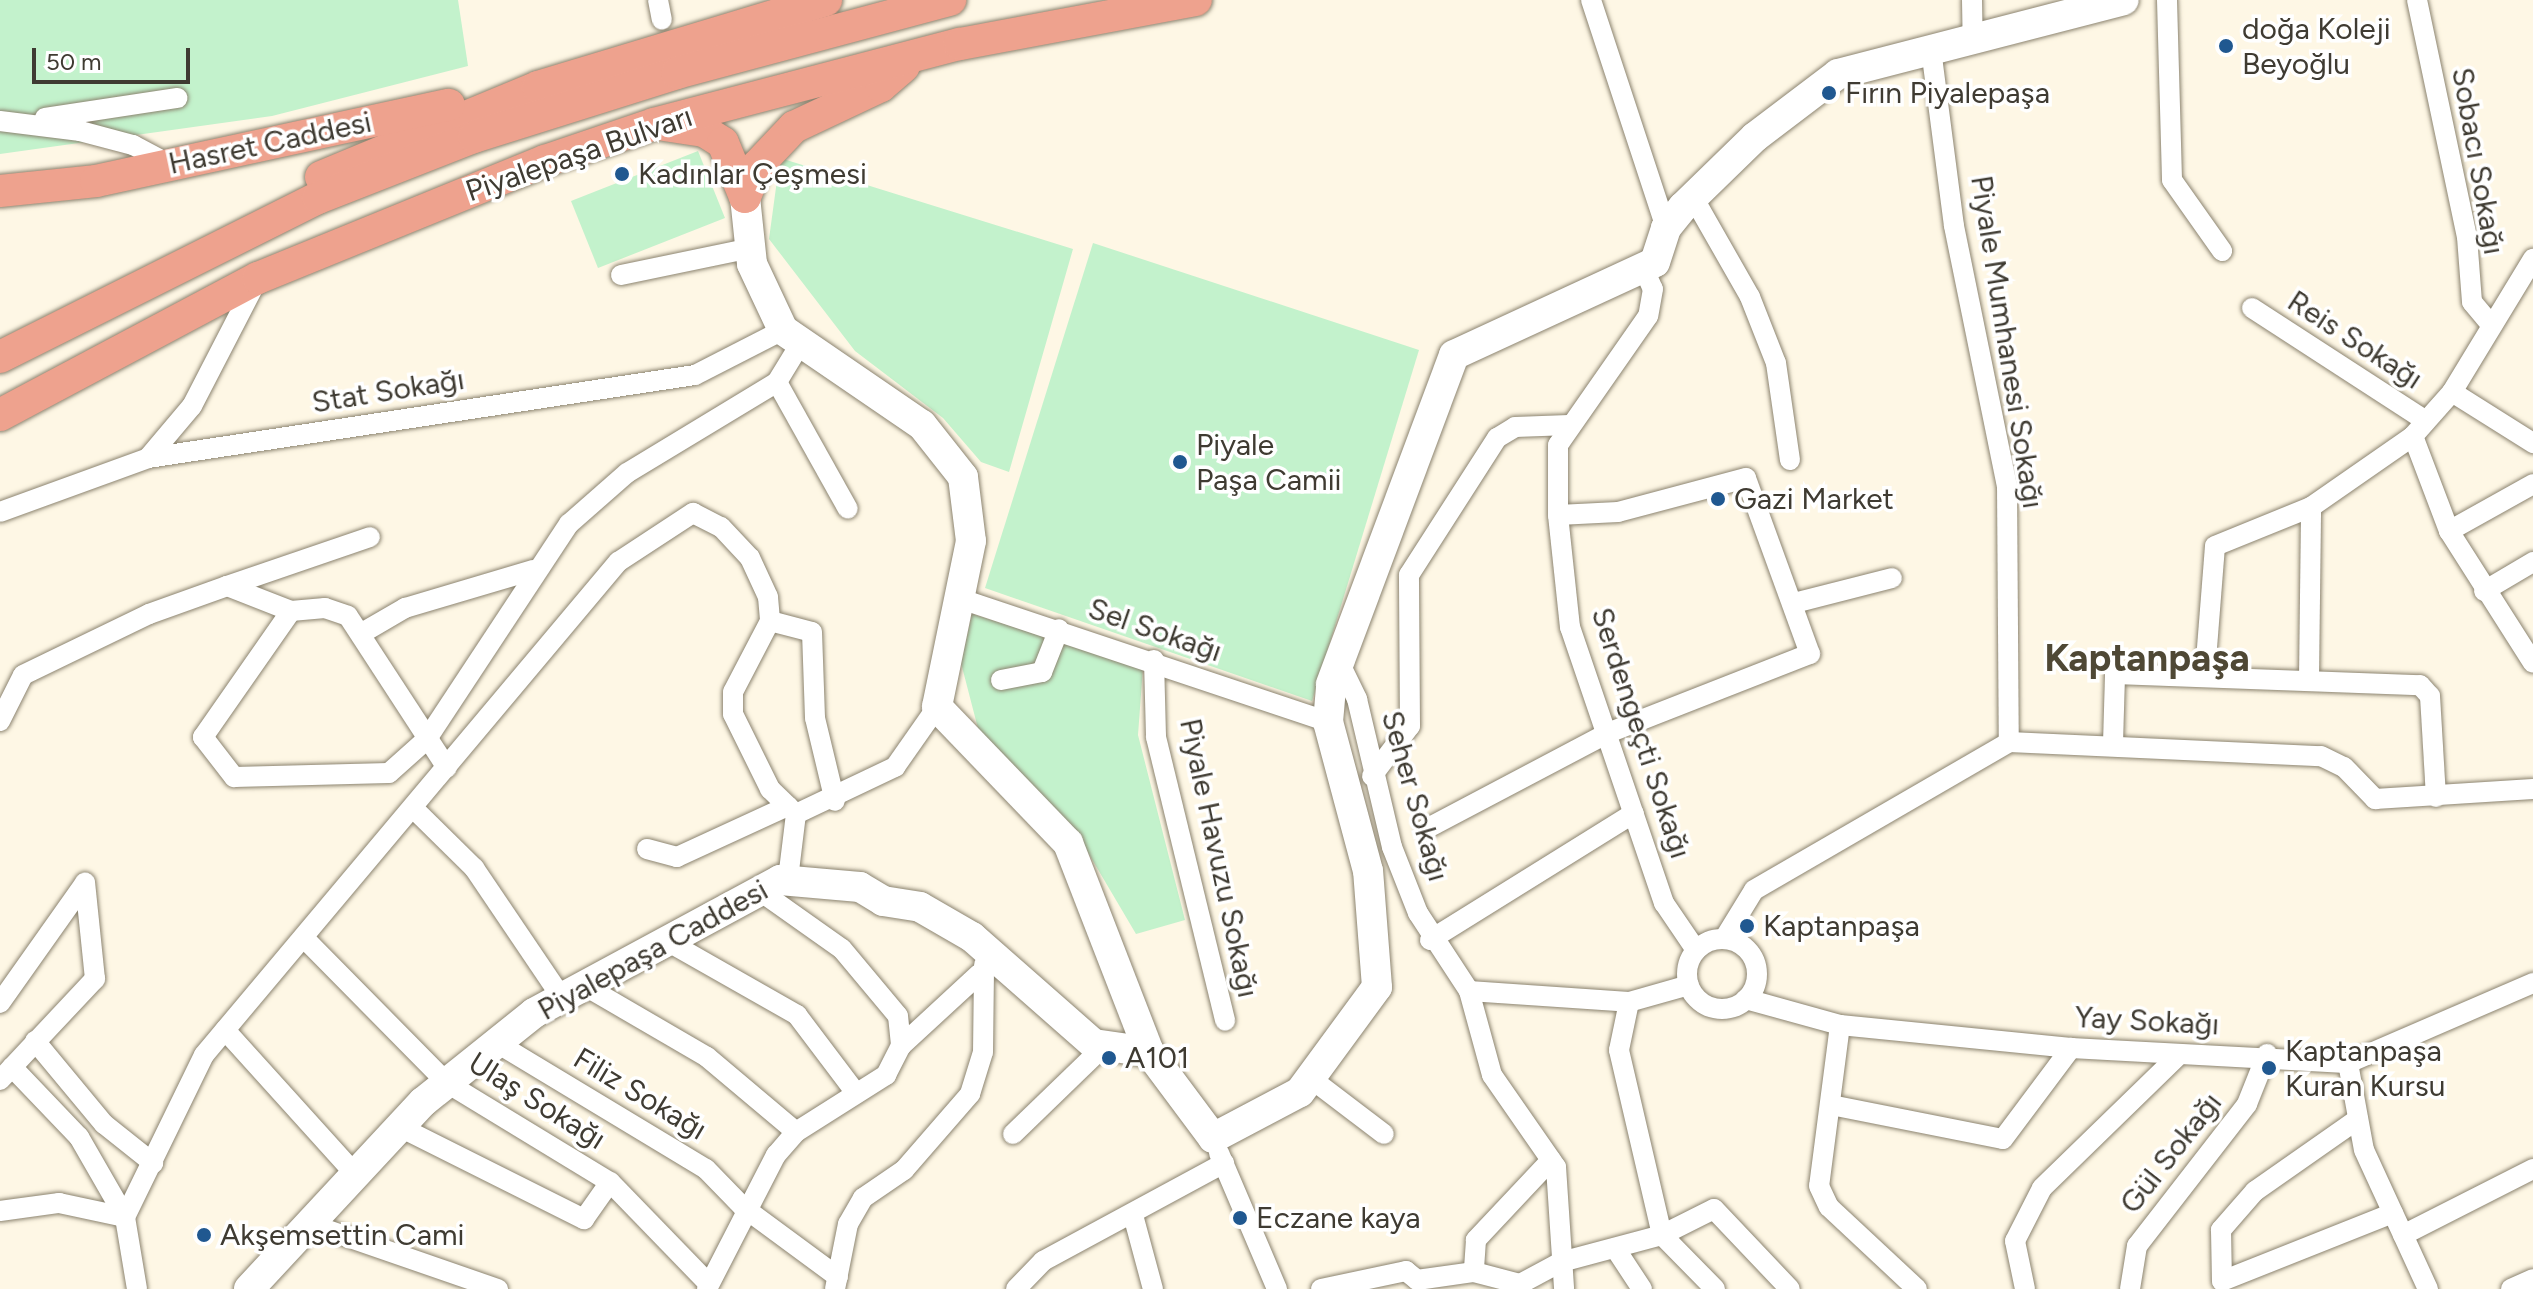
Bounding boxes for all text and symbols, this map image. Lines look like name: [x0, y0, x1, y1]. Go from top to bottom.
place label: doğa Koleji Beyoğlu: [2242, 11, 2391, 82]
scale bar: [36, 32, 194, 82]
marker: doğa Koleji Beyoğlu: [2217, 37, 2235, 55]
text: 50 m: [46, 47, 102, 76]
street label: Sobacı Sokağı: [2444, 65, 2512, 257]
place label: Fırın Piyalepaşa: [1845, 75, 2050, 111]
marker: Fırın Piyalepaşa: [1820, 84, 1838, 102]
street label: Piyalepaşa Bulvarı: [461, 98, 697, 210]
street label: Hasret Caddesi: [165, 104, 375, 182]
place label: Kadınlar Çeşmesi: [638, 156, 867, 192]
marker: Kadınlar Çeşmesi: [613, 165, 631, 183]
street label: Piyale Mumhanesi Sokağı: [1963, 173, 2051, 511]
street label: Reis Sokağı: [2281, 283, 2429, 397]
street label: Stat Sokağı: [309, 361, 467, 421]
place label: Piyale Paşa Camii: [1196, 427, 1342, 498]
marker: Piyale Paşa Camii: [1171, 453, 1189, 471]
place label: Gazi Market: [1734, 481, 1894, 517]
marker: Gazi Market: [1709, 490, 1727, 508]
street label: Sel Sokağı: [1084, 590, 1226, 670]
street label: Serdengeçti Sokağı: [1583, 603, 1699, 863]
district label: Kaptanpaşa: [2044, 636, 2250, 682]
street label: Seher Sokağı: [1374, 707, 1456, 885]
street label: Piyale Havuzu Sokağı: [1172, 715, 1266, 1001]
street label: Piyalepaşa Caddesi: [532, 872, 774, 1028]
place label: Kaptanpaşa: [1763, 908, 1920, 944]
marker: Kaptanpaşa: [1738, 917, 1756, 935]
street label: Yay Sokağı: [2074, 999, 2220, 1043]
place label: Kaptanpaşa Kuran Kursu: [2285, 1033, 2445, 1104]
street label: Filiz Sokağı: [567, 1040, 713, 1148]
place label: A101: [1125, 1040, 1189, 1076]
street label: Ulaş Sokağı: [462, 1045, 612, 1157]
marker: A101: [1100, 1049, 1118, 1067]
marker: Kaptanpaşa Kuran Kursu: [2260, 1059, 2278, 1077]
street label: Gül Sokağı: [2113, 1085, 2229, 1221]
place label: Eczane kaya: [1256, 1200, 1421, 1236]
marker: Eczane kaya: [1231, 1209, 1249, 1227]
place label: Akşemsettin Cami: [220, 1217, 464, 1253]
marker: Akşemsettin Cami: [195, 1226, 213, 1244]

